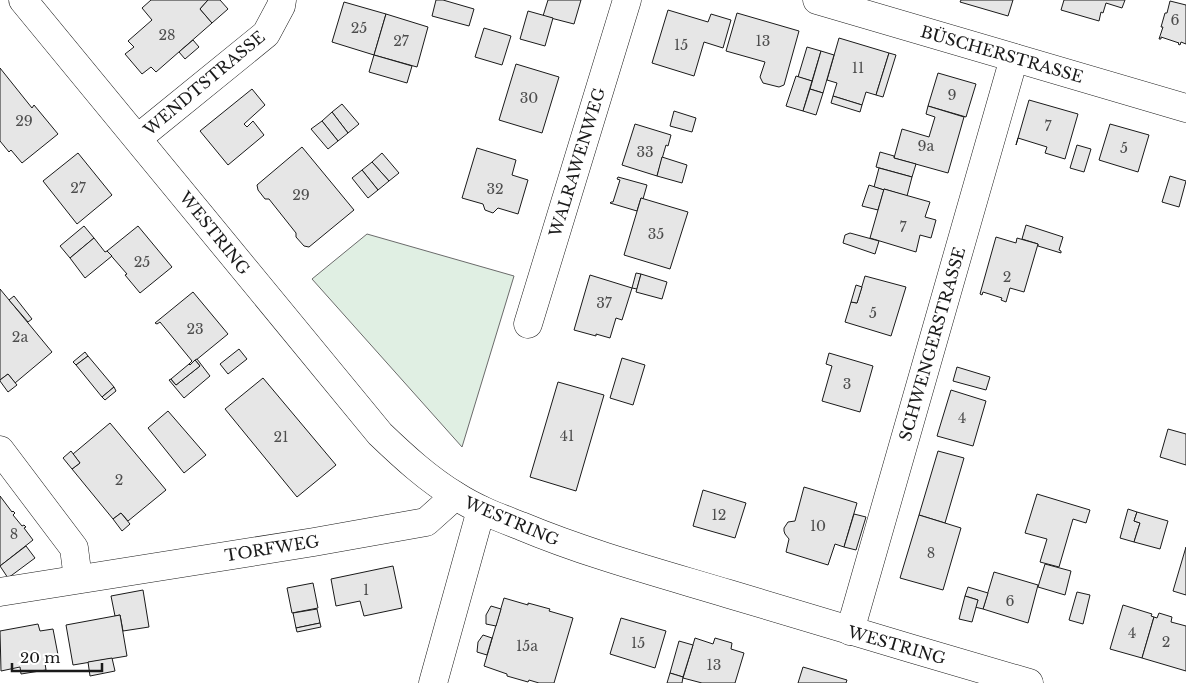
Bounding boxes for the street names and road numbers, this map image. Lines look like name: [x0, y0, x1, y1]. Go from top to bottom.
street label: BÜSCHERSTRASSE: [918, 21, 1086, 87]
street label: WENDTSTRASSE: [139, 27, 269, 140]
street label: WALRAWENWEG: [545, 85, 609, 240]
street label: WESTRING: [175, 187, 255, 279]
street label: SCHWENGERSTRASSE: [895, 245, 969, 443]
street label: WESTRING: [461, 492, 562, 550]
street label: TORFWEG: [223, 531, 321, 565]
street label: WESTRING: [845, 621, 948, 669]

